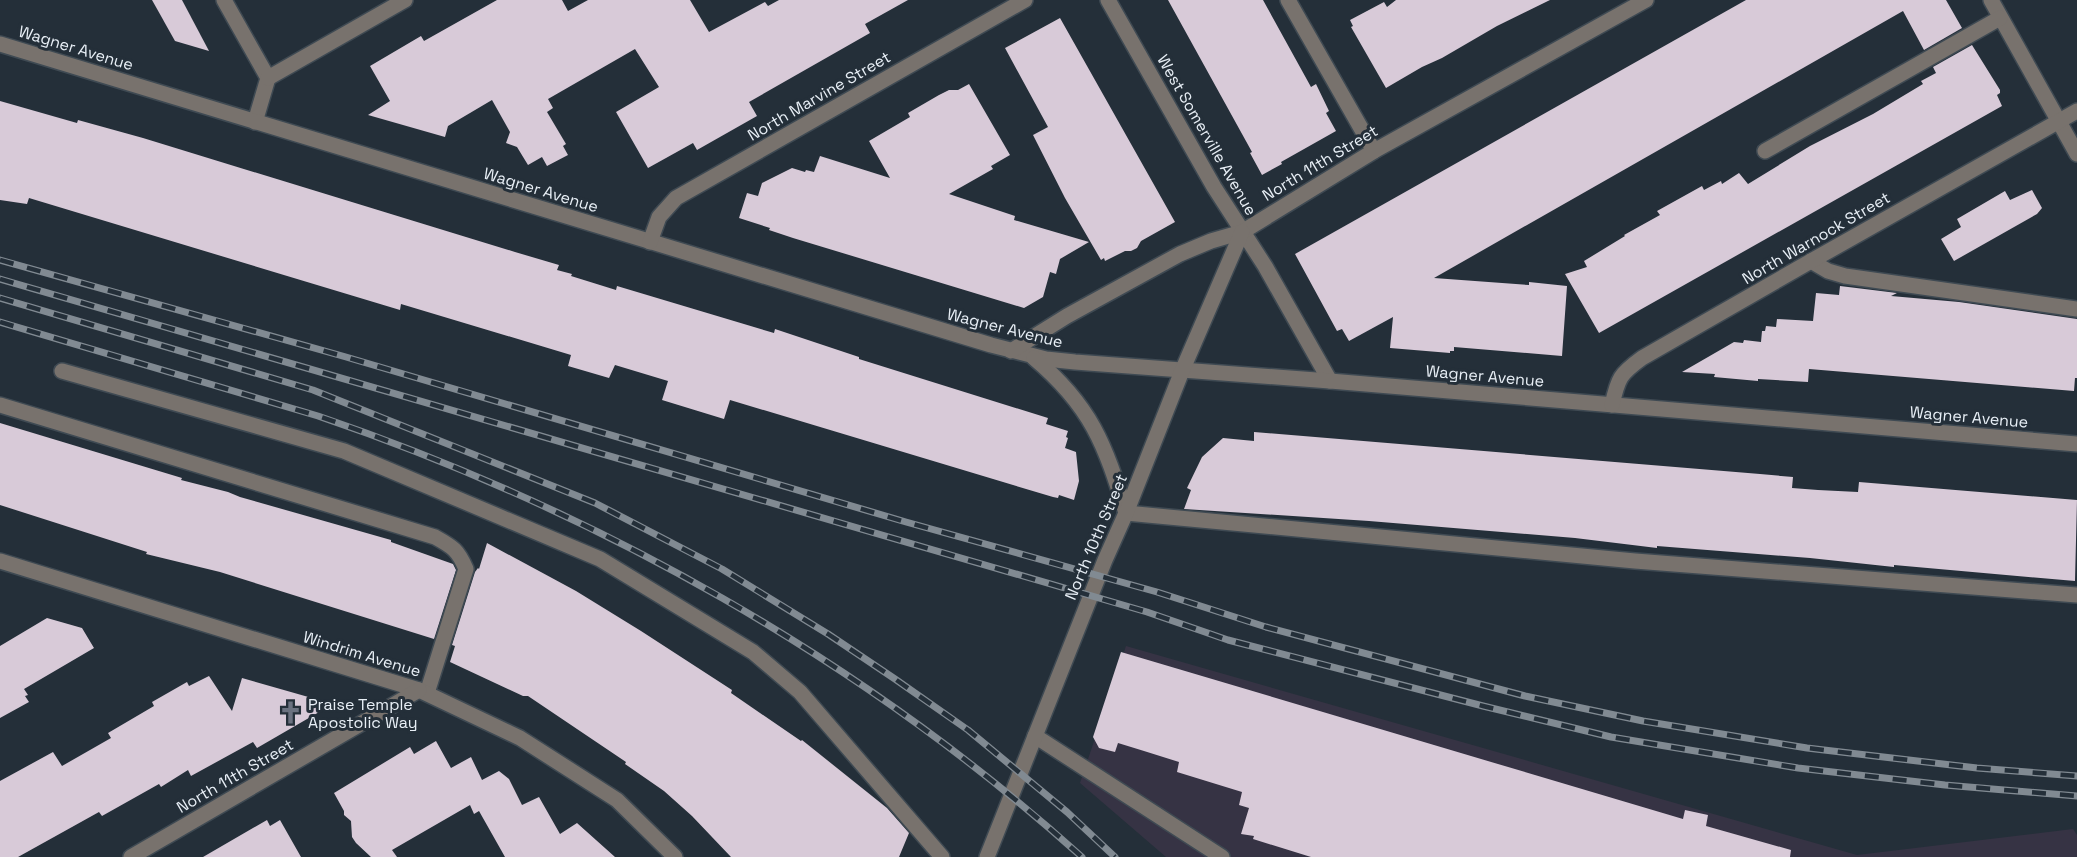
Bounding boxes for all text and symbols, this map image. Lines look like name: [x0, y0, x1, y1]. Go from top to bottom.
street label: Wagner Avenue: [16, 21, 136, 75]
street label: North Marvine Street: [744, 46, 894, 146]
street label: West Somerville Avenue: [1152, 51, 1262, 219]
street label: North 11th Street: [1258, 120, 1382, 206]
street label: Wagner Avenue: [481, 163, 601, 217]
street label: North Warnock Street: [1738, 187, 1894, 289]
street label: Wagner Avenue: [945, 303, 1065, 353]
street label: Wagner Avenue: [1425, 360, 1545, 392]
street label: Wagner Avenue: [1909, 401, 2029, 433]
street label: North 10th Street: [1060, 471, 1132, 603]
street label: Windrim Avenue: [301, 626, 423, 682]
place label: Praise Temple Apostolic Way: [308, 694, 418, 733]
church icon: Praise Temple Apostolic Way: [277, 700, 303, 726]
street label: North 11th Street: [173, 734, 297, 818]

